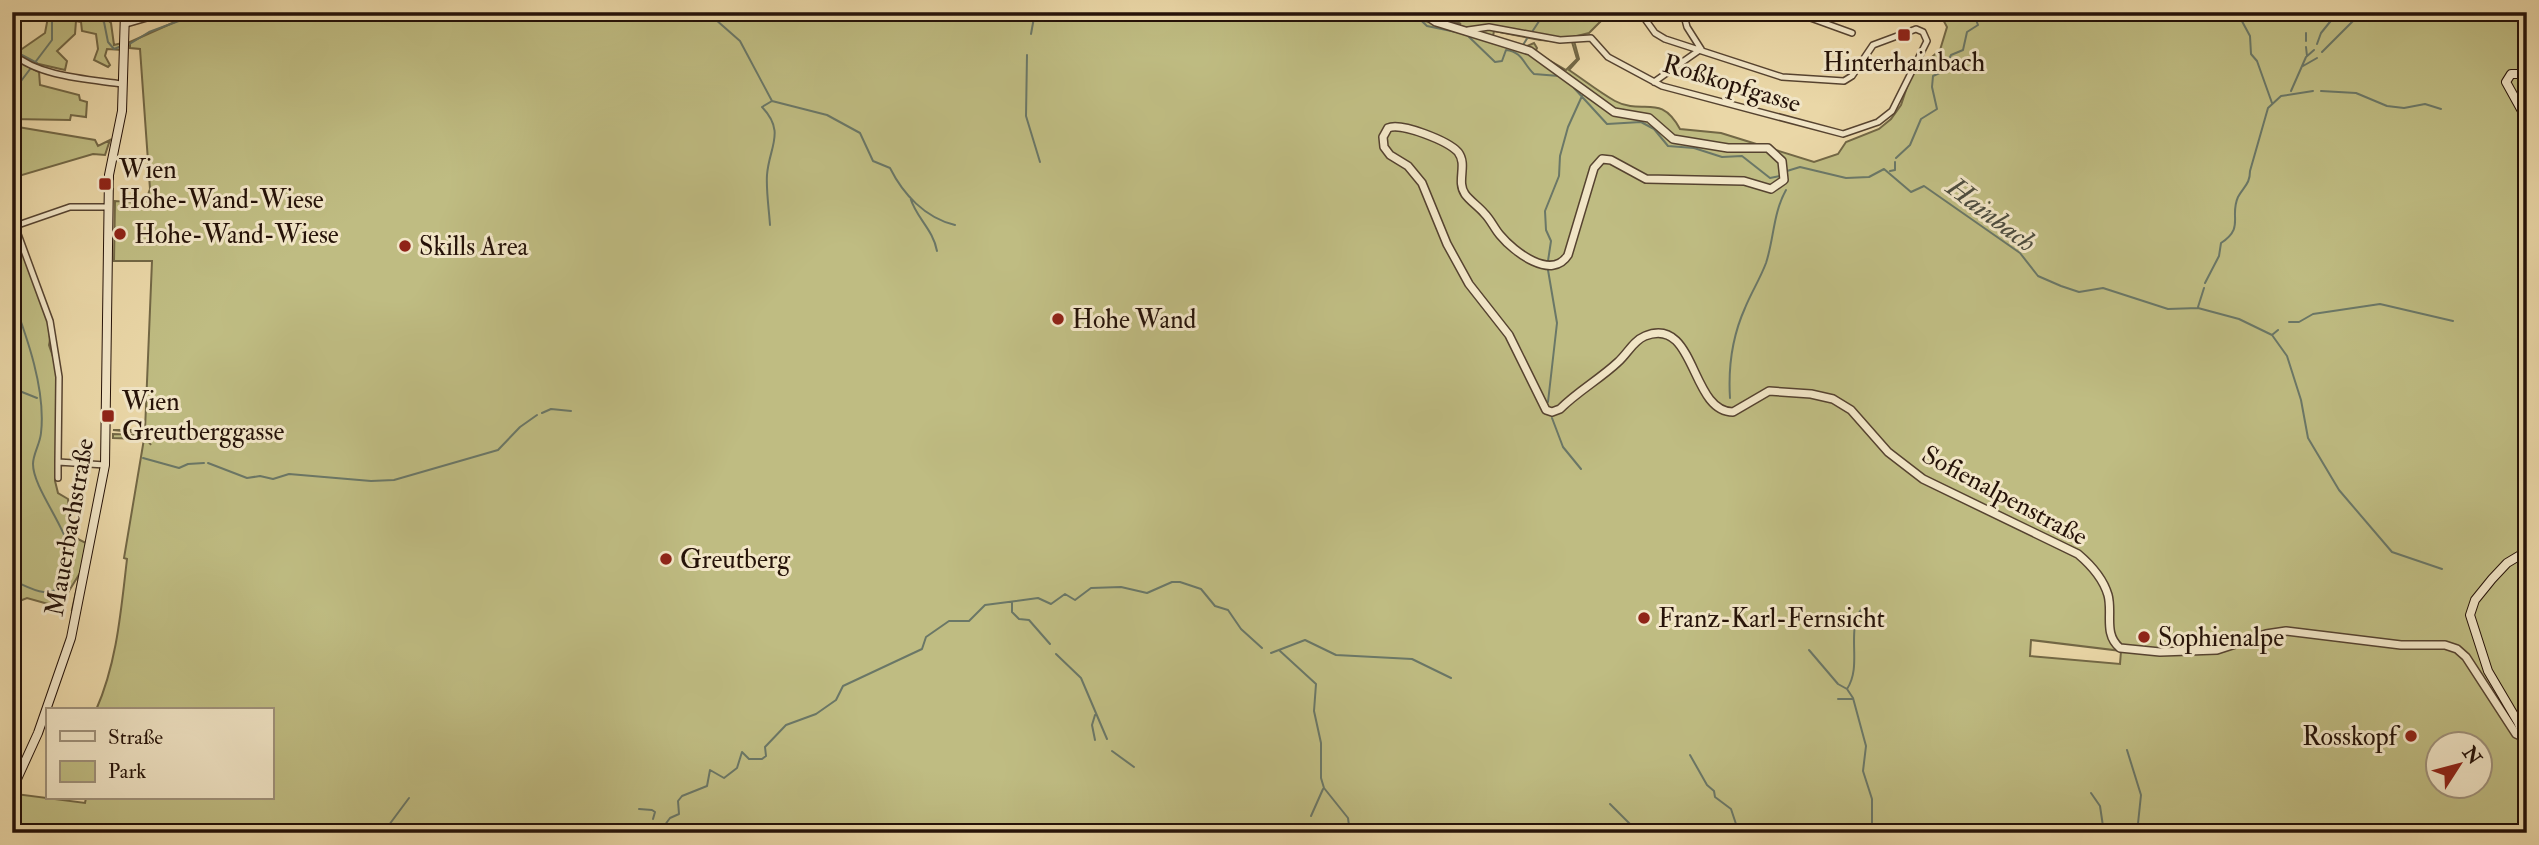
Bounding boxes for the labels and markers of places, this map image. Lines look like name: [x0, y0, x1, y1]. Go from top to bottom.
marker: Hinterhainbach: [1896, 27, 1912, 43]
place label: Hinterhainbach: [1823, 47, 1986, 79]
place label: Wien Hohe-Wand-Wiese: [118, 154, 324, 216]
marker: Wien Hohe-Wand-Wiese: [97, 176, 113, 192]
place label: Hohe-Wand-Wiese: [134, 219, 339, 251]
marker: Hohe-Wand-Wiese: [112, 226, 128, 242]
place label: Skills Area: [419, 231, 529, 263]
marker: Skills Area: [397, 238, 413, 254]
place label: Hohe Wand: [1072, 304, 1197, 336]
marker: Hohe Wand: [1050, 311, 1066, 327]
place label: Wien Greutberggasse: [121, 386, 284, 448]
marker: Wien Greutberggasse: [100, 408, 116, 424]
place label: Greutberg: [680, 544, 791, 576]
marker: Greutberg: [658, 551, 674, 567]
place label: Franz-Karl-Fernsicht: [1658, 603, 1885, 635]
marker: Franz-Karl-Fernsicht: [1636, 610, 1652, 626]
place label: Sophienalpe: [2158, 622, 2284, 655]
marker: Sophienalpe: [2136, 629, 2152, 645]
place label: Rosskopf: [2302, 721, 2401, 754]
marker: Rosskopf: [2403, 728, 2419, 744]

